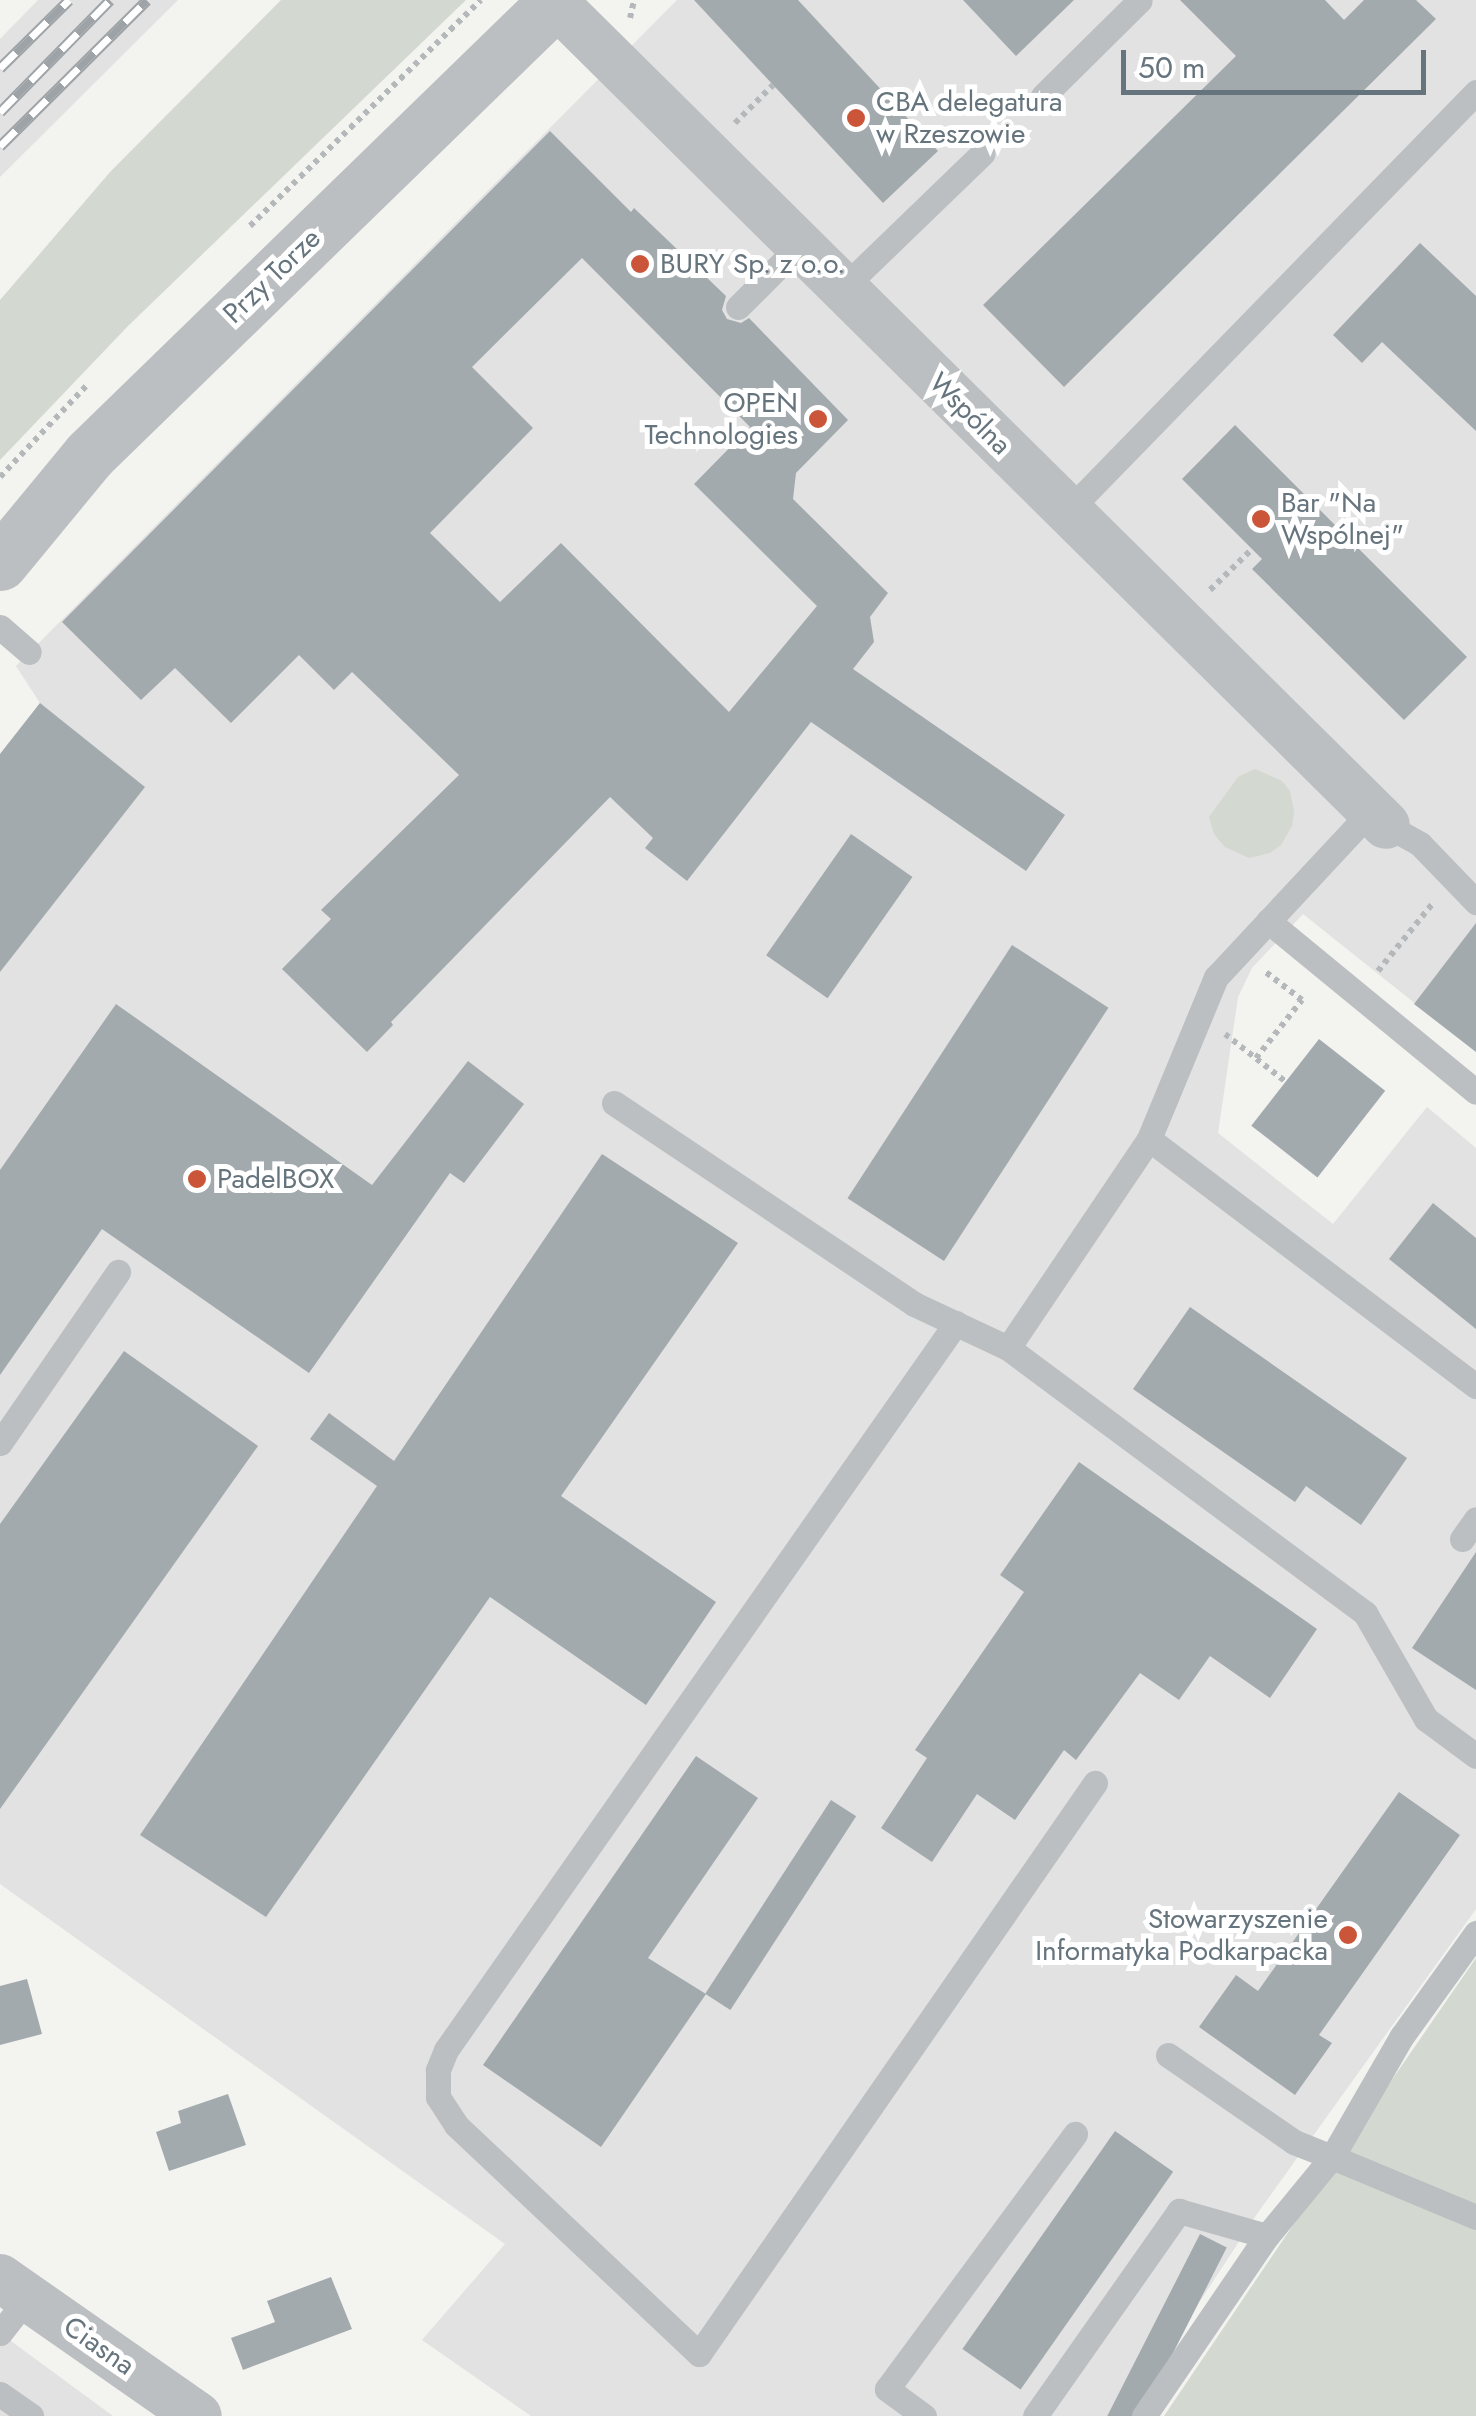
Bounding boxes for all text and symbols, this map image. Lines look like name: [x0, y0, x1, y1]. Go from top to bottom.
scale bar: [1126, 30, 1431, 92]
text: 50 m: [1138, 46, 1205, 89]
place label: CBA delegatura w Rzeszowie: [876, 85, 1062, 151]
marker: CBA delegatura w Rzeszowie: [845, 107, 867, 129]
street label: Przy Torze: [216, 222, 328, 330]
place label: BURY Sp. z o.o.: [660, 247, 845, 281]
marker: BURY Sp. z o.o.: [629, 253, 651, 275]
street label: Wspólna: [922, 366, 1018, 462]
place label: OPEN Technologies: [645, 386, 798, 452]
marker: OPEN Technologies: [807, 408, 829, 430]
place label: Bar "Na Wspólnej": [1281, 486, 1404, 552]
marker: Bar "Na Wspólnej": [1250, 508, 1272, 530]
place label: PadelBOX: [217, 1162, 334, 1196]
marker: PadelBOX: [186, 1168, 208, 1190]
place label: Stowarzyszenie Informatyka Podkarpacka: [1035, 1902, 1328, 1968]
marker: Stowarzyszenie Informatyka Podkarpacka: [1337, 1924, 1359, 1946]
street label: Ciasna: [57, 2309, 141, 2383]

